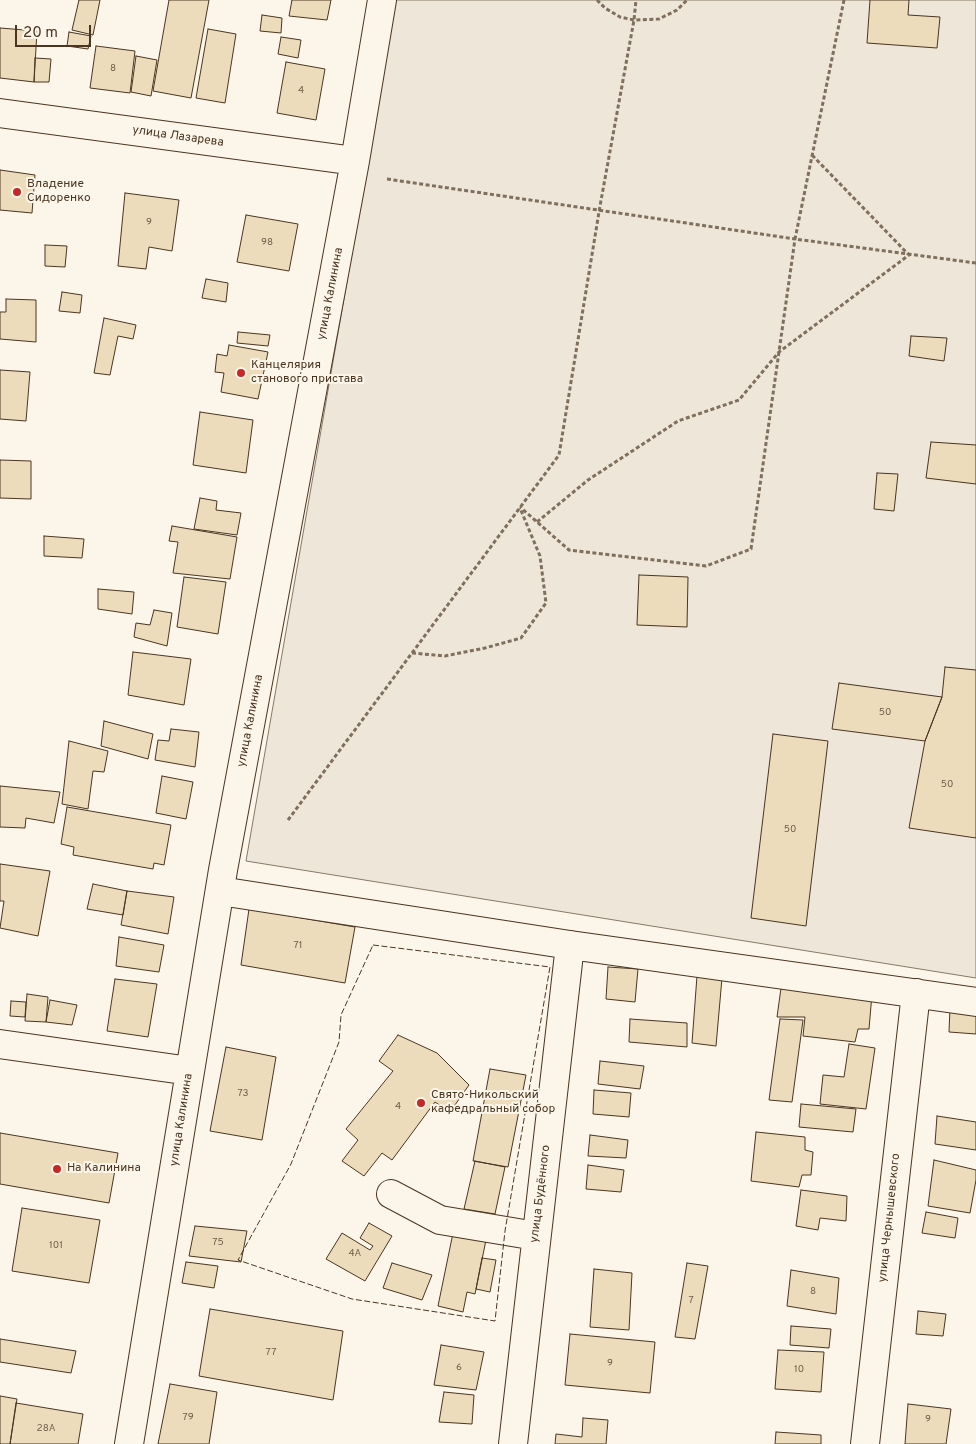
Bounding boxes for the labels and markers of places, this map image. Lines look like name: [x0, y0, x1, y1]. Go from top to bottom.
place label: Владение Сидоренко: [27, 178, 91, 206]
marker: Владение Сидоренко: [11, 186, 23, 198]
place label: Канцелярия станового пристава: [251, 359, 363, 387]
marker: Канцелярия станового пристава: [235, 367, 247, 379]
place label: Свято-Никольский кафедральный собор: [431, 1089, 555, 1117]
marker: Свято-Никольский кафедральный собор: [415, 1097, 427, 1109]
place label: На Калинина: [67, 1162, 141, 1176]
marker: На Калинина: [51, 1163, 63, 1175]

